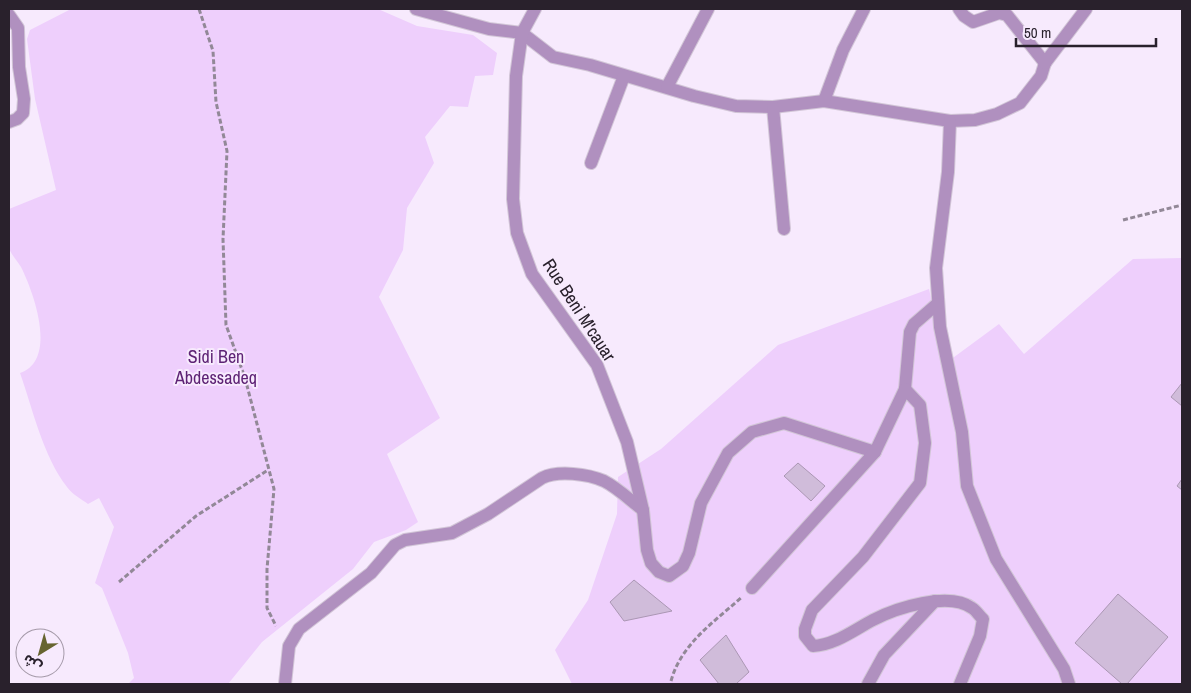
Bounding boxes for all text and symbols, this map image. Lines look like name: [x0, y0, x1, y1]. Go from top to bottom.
scale bar: [1016, 15, 1156, 47]
text: 50 m: [1024, 22, 1051, 43]
street label: Rue Beni M'cauar: [537, 254, 622, 366]
park label: Sidi Ben Abdessadeq: [174, 344, 257, 390]
north arrow: [15, 628, 65, 678]
text: ش: [19, 650, 45, 676]

